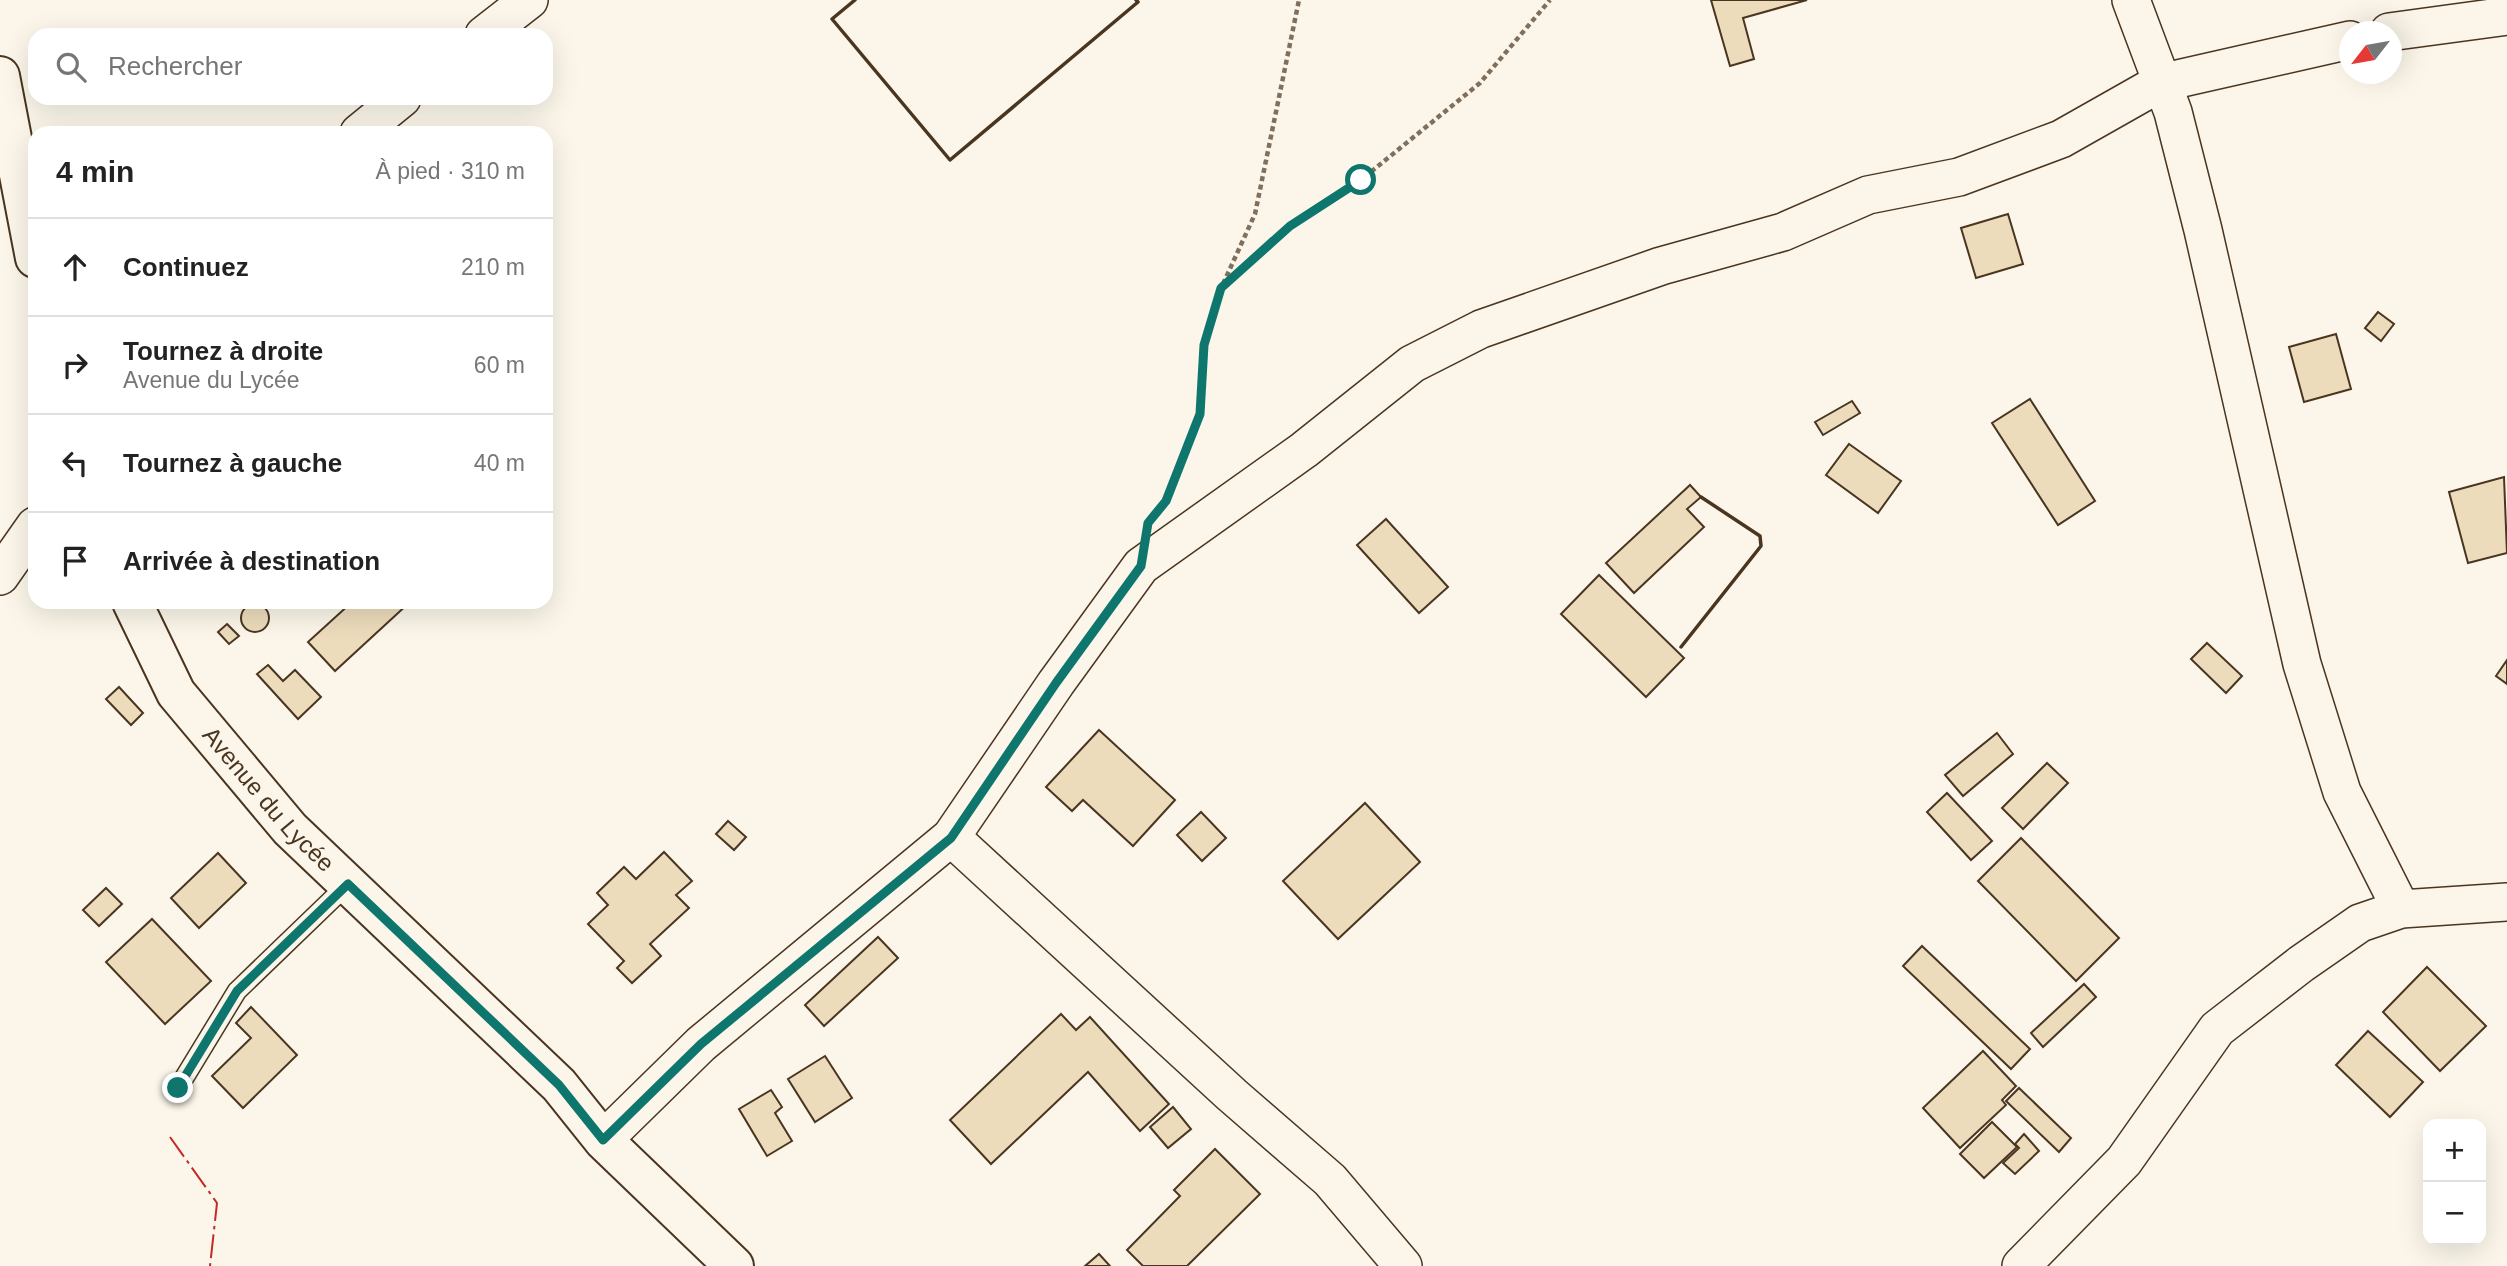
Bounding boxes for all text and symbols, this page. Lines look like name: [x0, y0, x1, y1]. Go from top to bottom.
north arrow: [2339, 21, 2402, 84]
search box: [28, 28, 553, 105]
icon: search: [52, 48, 90, 86]
text: Rechercher: [108, 51, 242, 81]
text: 4 min: [56, 155, 134, 188]
text: À pied · 310 m: [375, 158, 525, 184]
route start: [1345, 164, 1376, 195]
icon: ahead: [56, 248, 94, 286]
text: Continuez: [123, 252, 249, 282]
text: 210 m: [461, 254, 525, 280]
text: Tournez à droite: [123, 336, 323, 366]
icon: right: [56, 346, 94, 384]
text: 60 m: [474, 352, 525, 378]
text: Avenue du Lycée: [123, 367, 299, 393]
icon: left: [56, 444, 94, 482]
text: Tournez à gauche: [123, 448, 342, 478]
text: 40 m: [474, 450, 525, 476]
icon: arrive: [56, 542, 94, 580]
text: Arrivée à destination: [123, 546, 380, 576]
street label: Avenue du Lycée: [197, 721, 340, 877]
route end: [162, 1072, 193, 1103]
map controls: [2423, 1119, 2486, 1245]
button: +: [2423, 1119, 2486, 1182]
button: −: [2423, 1182, 2486, 1245]

